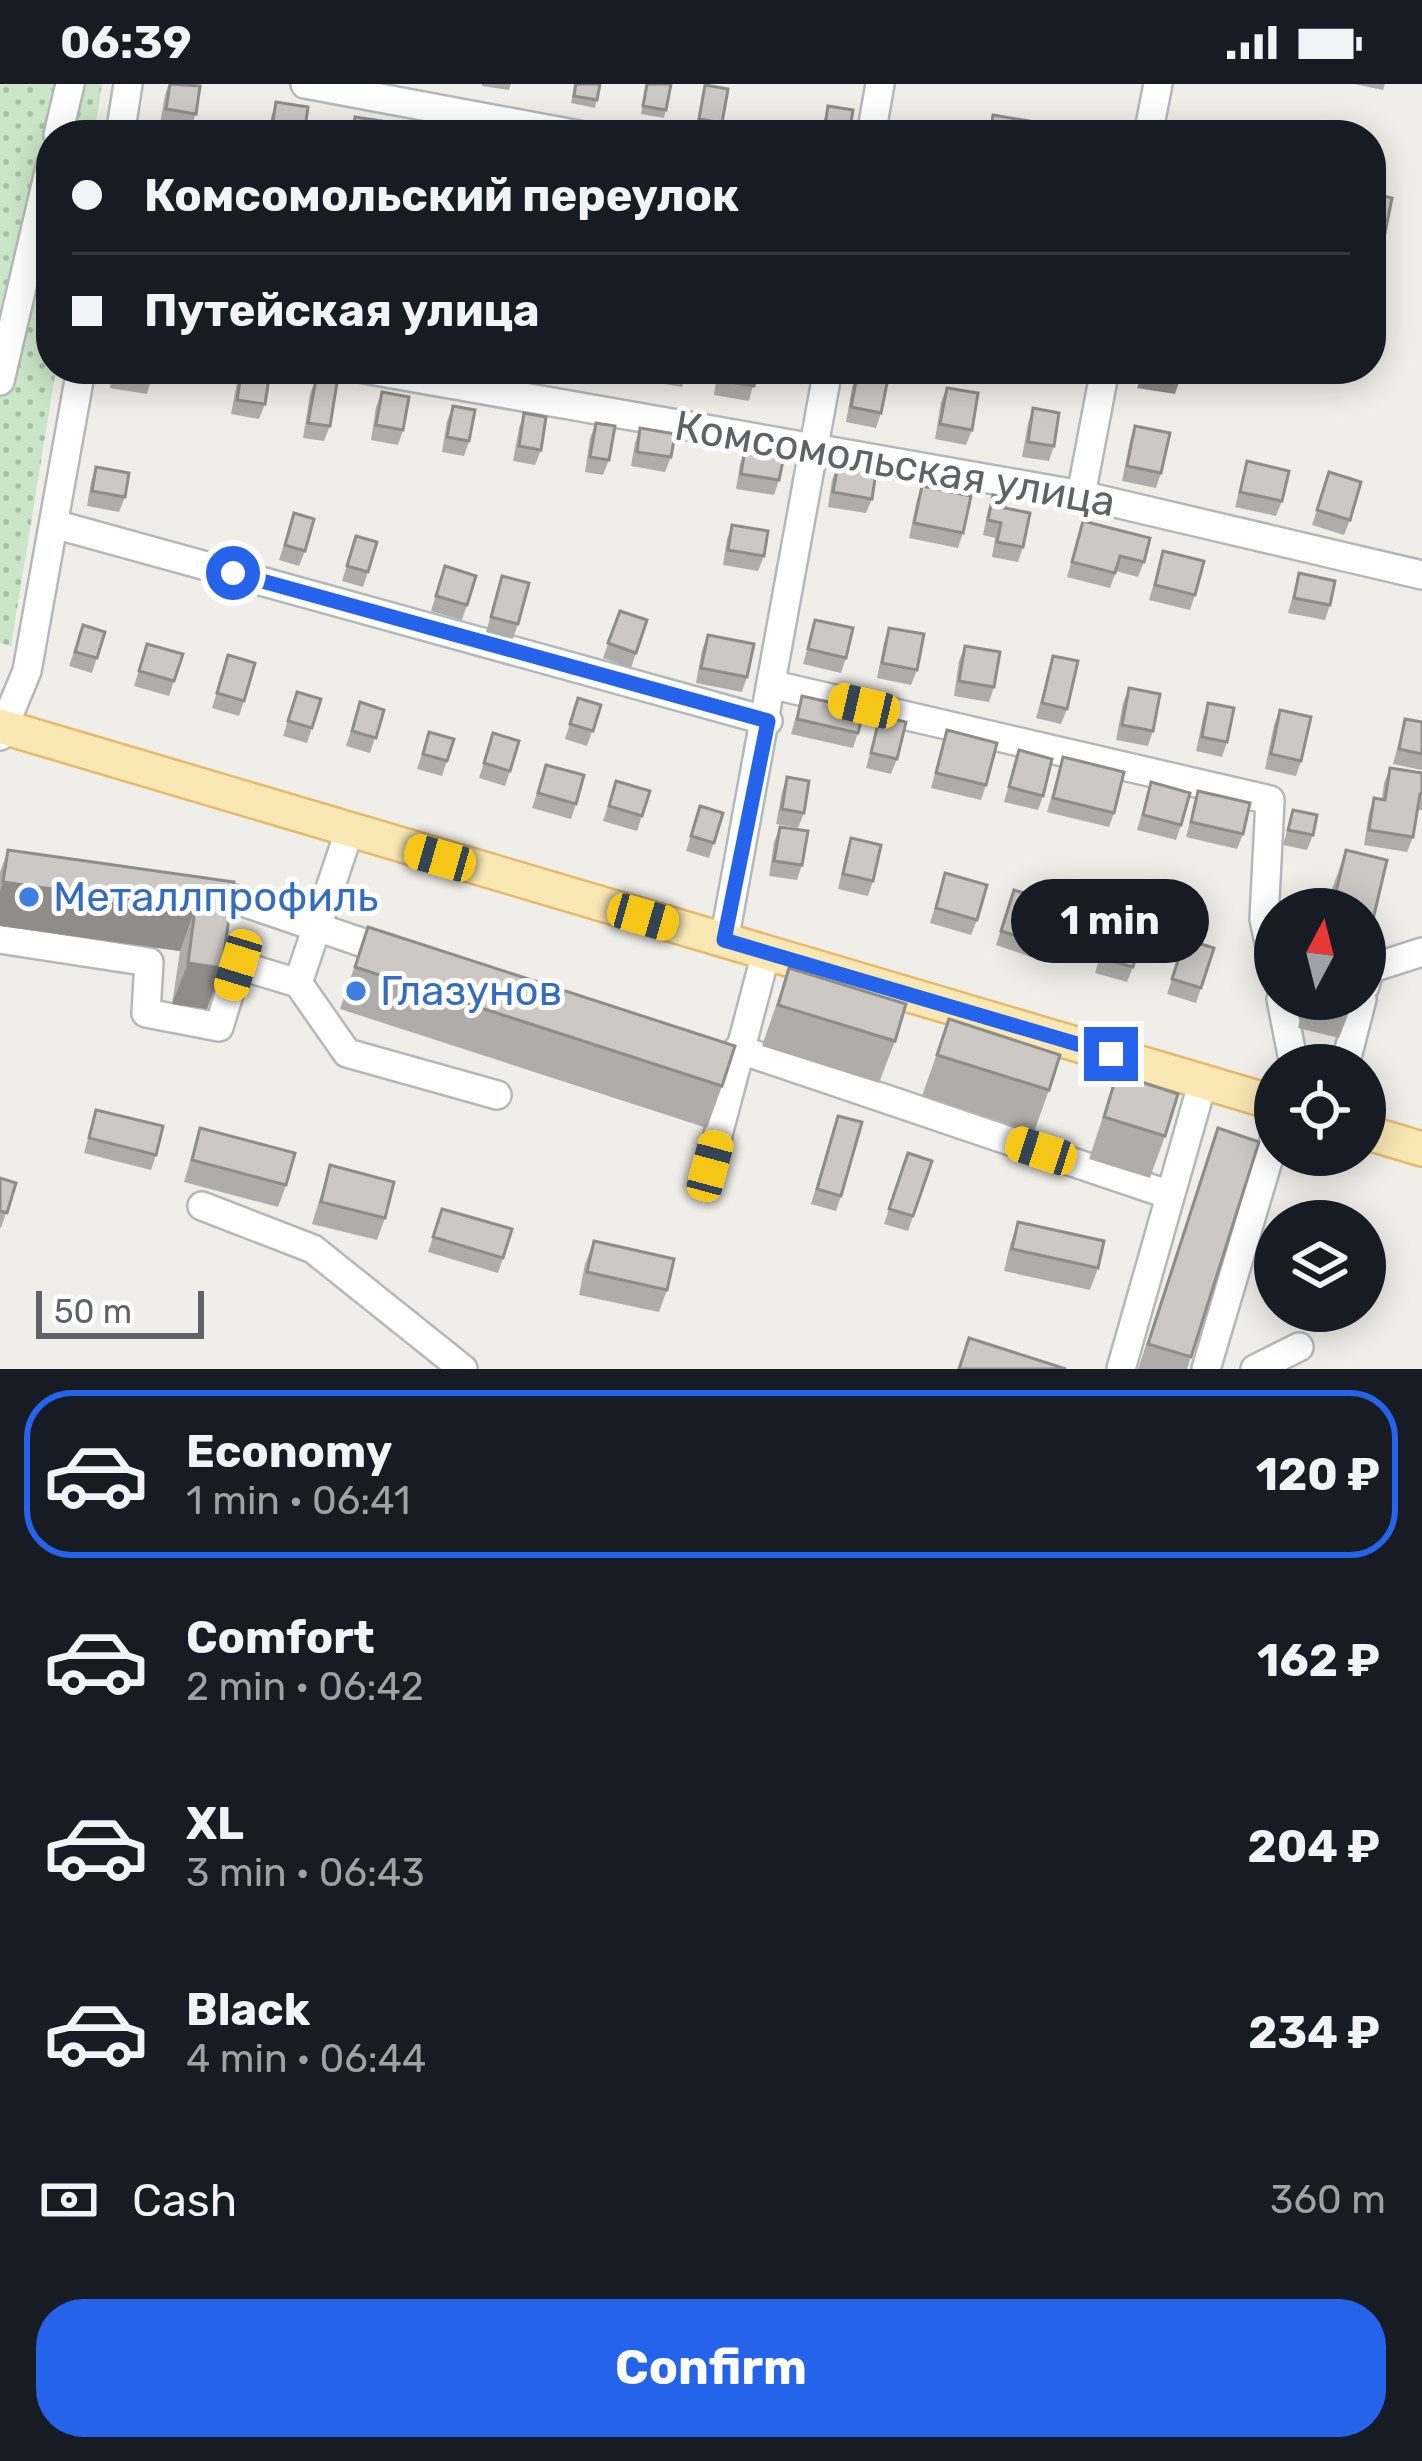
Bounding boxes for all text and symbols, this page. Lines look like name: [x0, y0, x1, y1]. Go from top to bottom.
text: 06:39: [60, 16, 192, 69]
text: Комсомольский переулок: [144, 169, 739, 222]
text: Путейская улица: [144, 284, 539, 337]
street label: Комсомольская улица: [671, 401, 1119, 527]
route start: [206, 546, 260, 600]
car: [825, 680, 903, 732]
car: [400, 831, 480, 885]
place label: Металлпрофиль: [53, 872, 378, 922]
callout: 1 min: [1012, 880, 1210, 964]
marker: Металлпрофиль: [16, 884, 42, 910]
north arrow: [1254, 888, 1386, 1020]
map controls: [1254, 888, 1386, 1332]
car: [603, 890, 683, 944]
text: 1 min: [1060, 898, 1160, 944]
car: [210, 925, 266, 1005]
place label: Глазунов: [380, 966, 562, 1016]
marker: Глазунов: [343, 978, 369, 1004]
route end: [1084, 1027, 1138, 1081]
button: locate: [1254, 1044, 1386, 1176]
car: [1001, 1123, 1081, 1179]
car: [683, 1127, 737, 1205]
button: layers: [1254, 1200, 1386, 1332]
scale bar: [36, 1285, 204, 1338]
text: 50 m: [54, 1292, 132, 1331]
icon: car: [42, 1420, 150, 1528]
text: Economy: [186, 1425, 392, 1478]
text: 120 ₽: [1256, 1448, 1380, 1501]
text: 1 min · 06:41: [186, 1478, 410, 1524]
icon: car: [42, 1606, 150, 1714]
text: Comfort: [186, 1611, 375, 1664]
text: 162 ₽: [1257, 1634, 1380, 1687]
text: 2 min · 06:42: [186, 1664, 424, 1710]
icon: car: [42, 1792, 150, 1900]
text: XL: [186, 1797, 244, 1850]
text: 204 ₽: [1247, 1820, 1380, 1873]
text: 3 min · 06:43: [186, 1850, 425, 1896]
icon: car: [42, 1978, 150, 2086]
text: Black: [186, 1983, 310, 2036]
text: 234 ₽: [1248, 2006, 1380, 2059]
text: 4 min · 06:44: [186, 2036, 426, 2082]
icon: cash: [36, 2167, 102, 2233]
text: Cash: [132, 2174, 237, 2227]
text: 360 m: [1270, 2177, 1386, 2223]
button: Confirm: [36, 2299, 1386, 2437]

